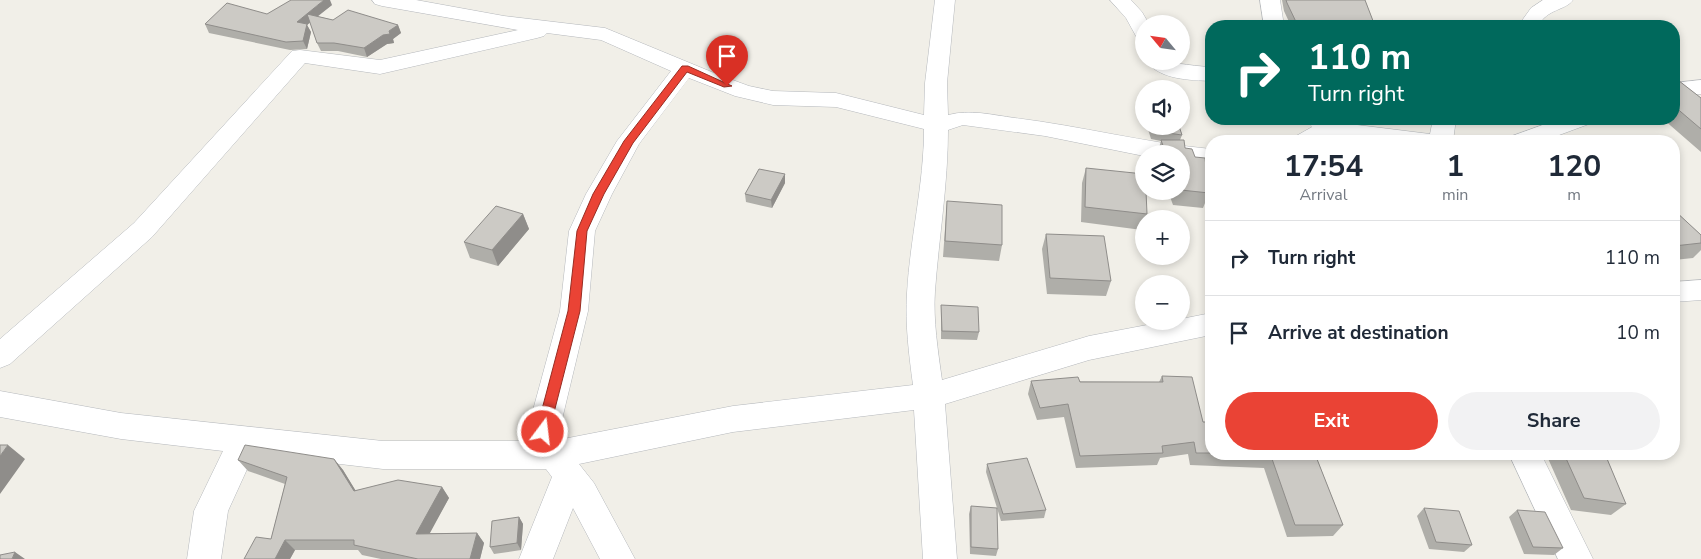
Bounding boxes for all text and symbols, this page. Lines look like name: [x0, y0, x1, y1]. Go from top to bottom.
north arrow: [1135, 15, 1190, 70]
map controls: [1135, 15, 1190, 330]
text: 110 m: [1308, 34, 1411, 81]
pin: [706, 35, 748, 86]
icon: right: [1225, 40, 1290, 105]
icon: arrive: [713, 42, 741, 70]
text: Turn right: [1308, 79, 1404, 109]
button: sound: [1135, 80, 1190, 135]
button: layers: [1135, 145, 1190, 200]
text: 17:54: [1284, 146, 1363, 187]
text: 1: [1446, 146, 1464, 187]
text: 120: [1547, 146, 1601, 187]
text: Arrival: [1299, 184, 1348, 206]
text: min: [1442, 184, 1468, 206]
text: m: [1567, 184, 1581, 206]
button: +: [1135, 210, 1190, 265]
icon: right: [1225, 244, 1253, 272]
text: Turn right: [1268, 245, 1355, 271]
text: 110 m: [1605, 245, 1660, 271]
button: −: [1135, 275, 1190, 330]
icon: arrive: [1225, 319, 1253, 347]
text: Arrive at destination: [1268, 320, 1449, 346]
text: 10 m: [1616, 320, 1660, 346]
button: Exit: [1225, 392, 1438, 450]
button: Share: [1448, 392, 1660, 450]
position arrow: [516, 405, 568, 457]

